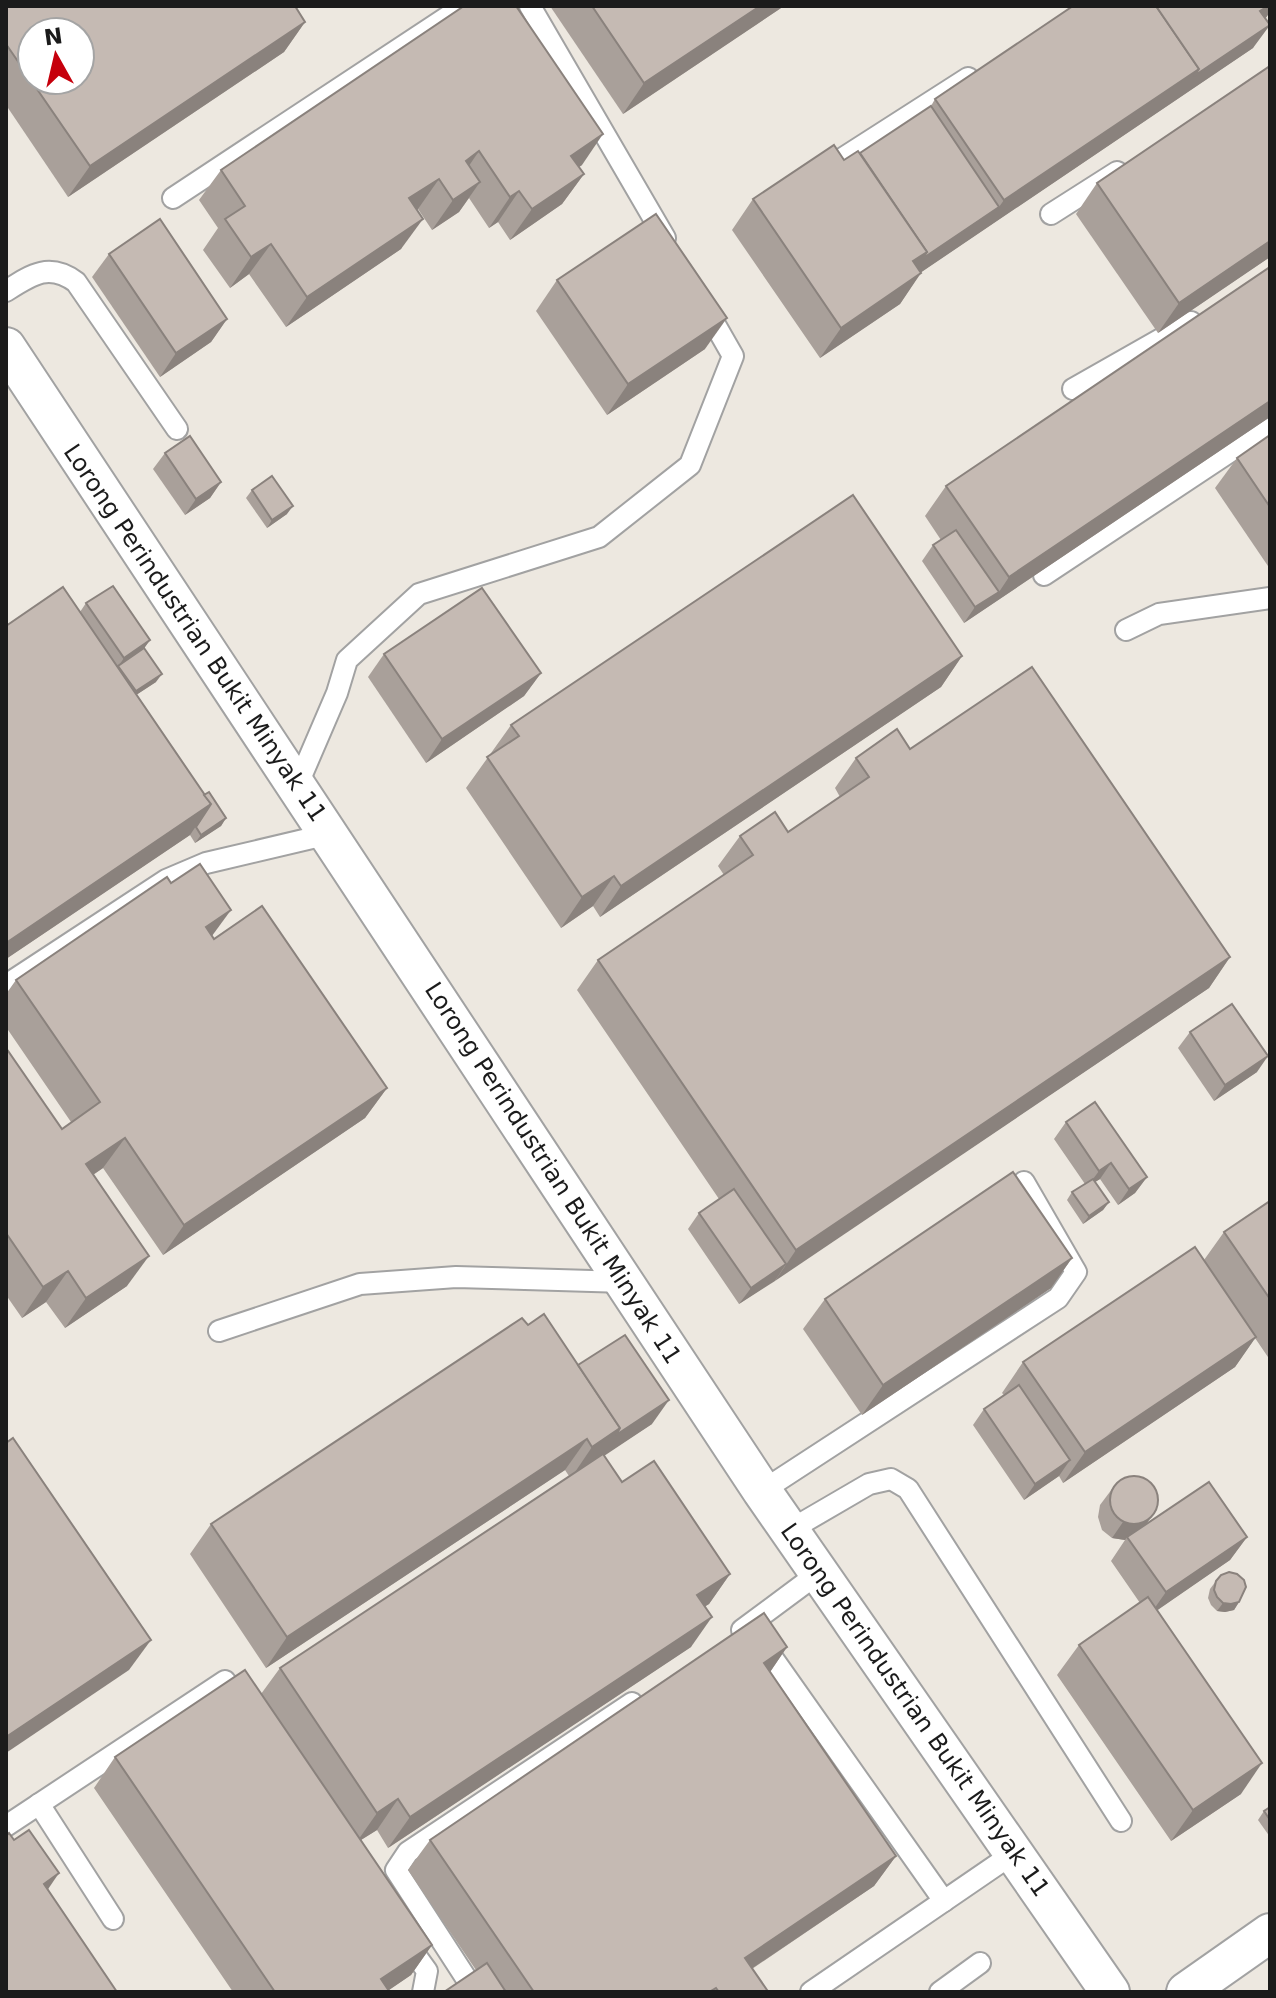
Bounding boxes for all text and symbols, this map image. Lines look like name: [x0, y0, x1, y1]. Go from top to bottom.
north arrow: [16, 16, 96, 96]
text: N: [42, 23, 64, 50]
street label: Lorong Perindustrian Bukit Minyak 11: [58, 439, 332, 827]
street label: Lorong Perindustrian Bukit Minyak 11: [419, 977, 687, 1369]
street label: Lorong Perindustrian Bukit Minyak 11: [775, 1518, 1055, 1902]

